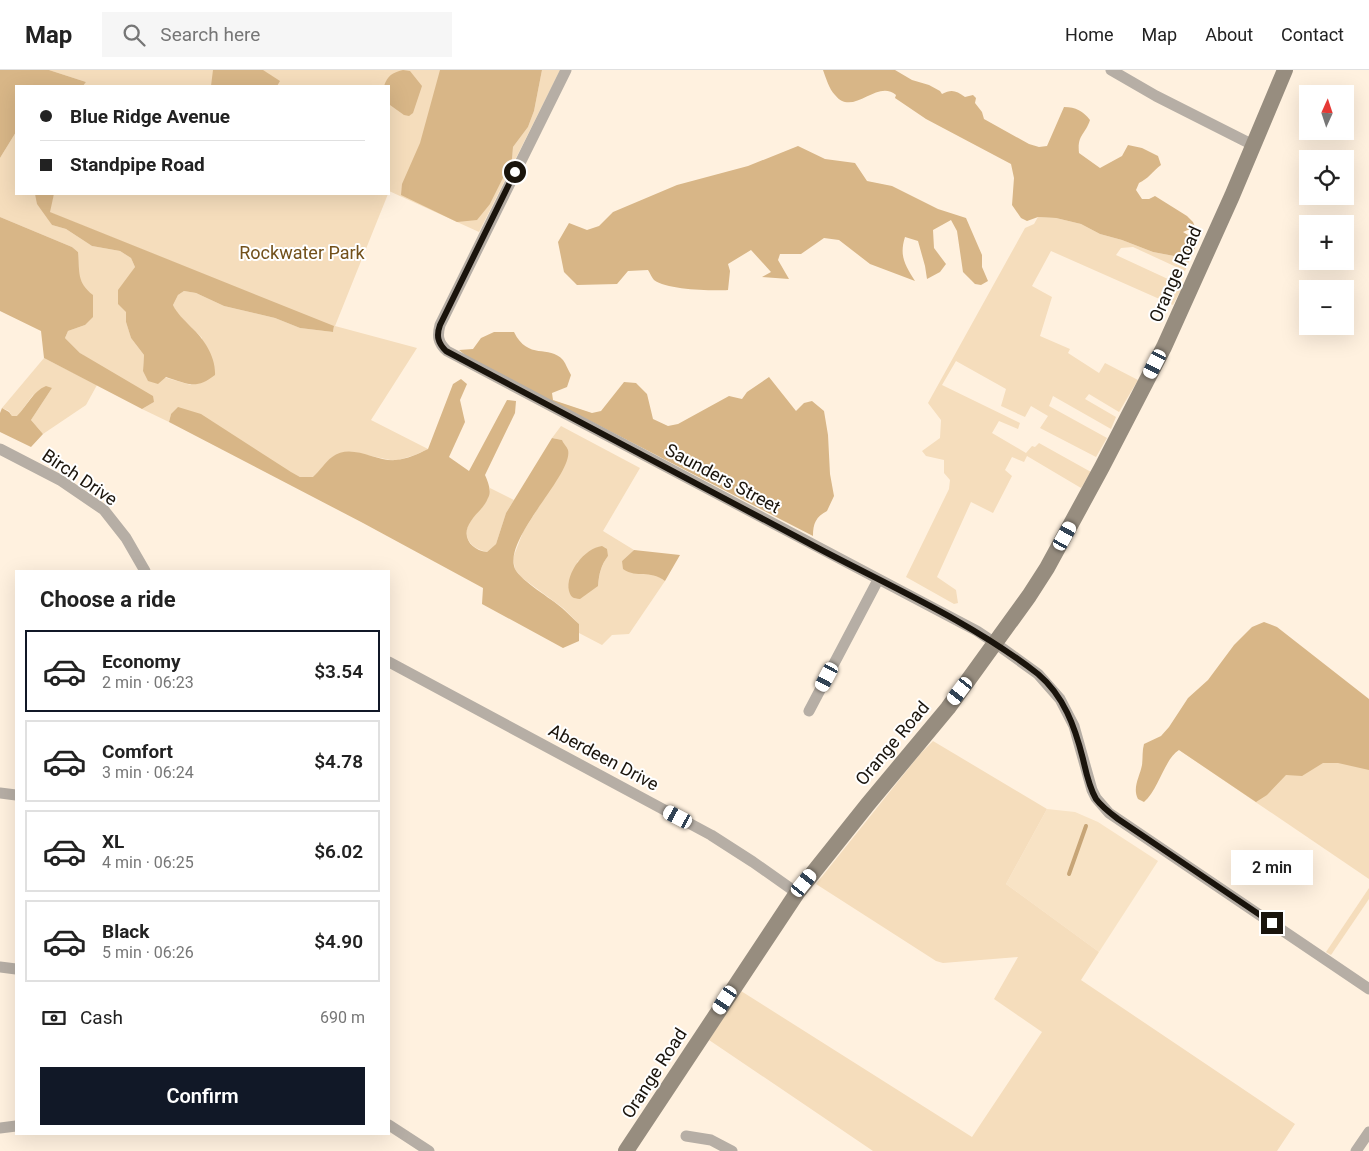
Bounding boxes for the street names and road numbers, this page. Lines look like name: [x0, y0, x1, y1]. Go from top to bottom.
street label: Orange Road: [1144, 223, 1206, 325]
street label: Saunders Street: [662, 439, 784, 517]
street label: Birch Drive: [39, 444, 121, 510]
street label: Orange Road: [851, 697, 933, 789]
street label: Aberdeen Drive: [545, 719, 663, 795]
street label: Orange Road: [617, 1024, 691, 1122]

